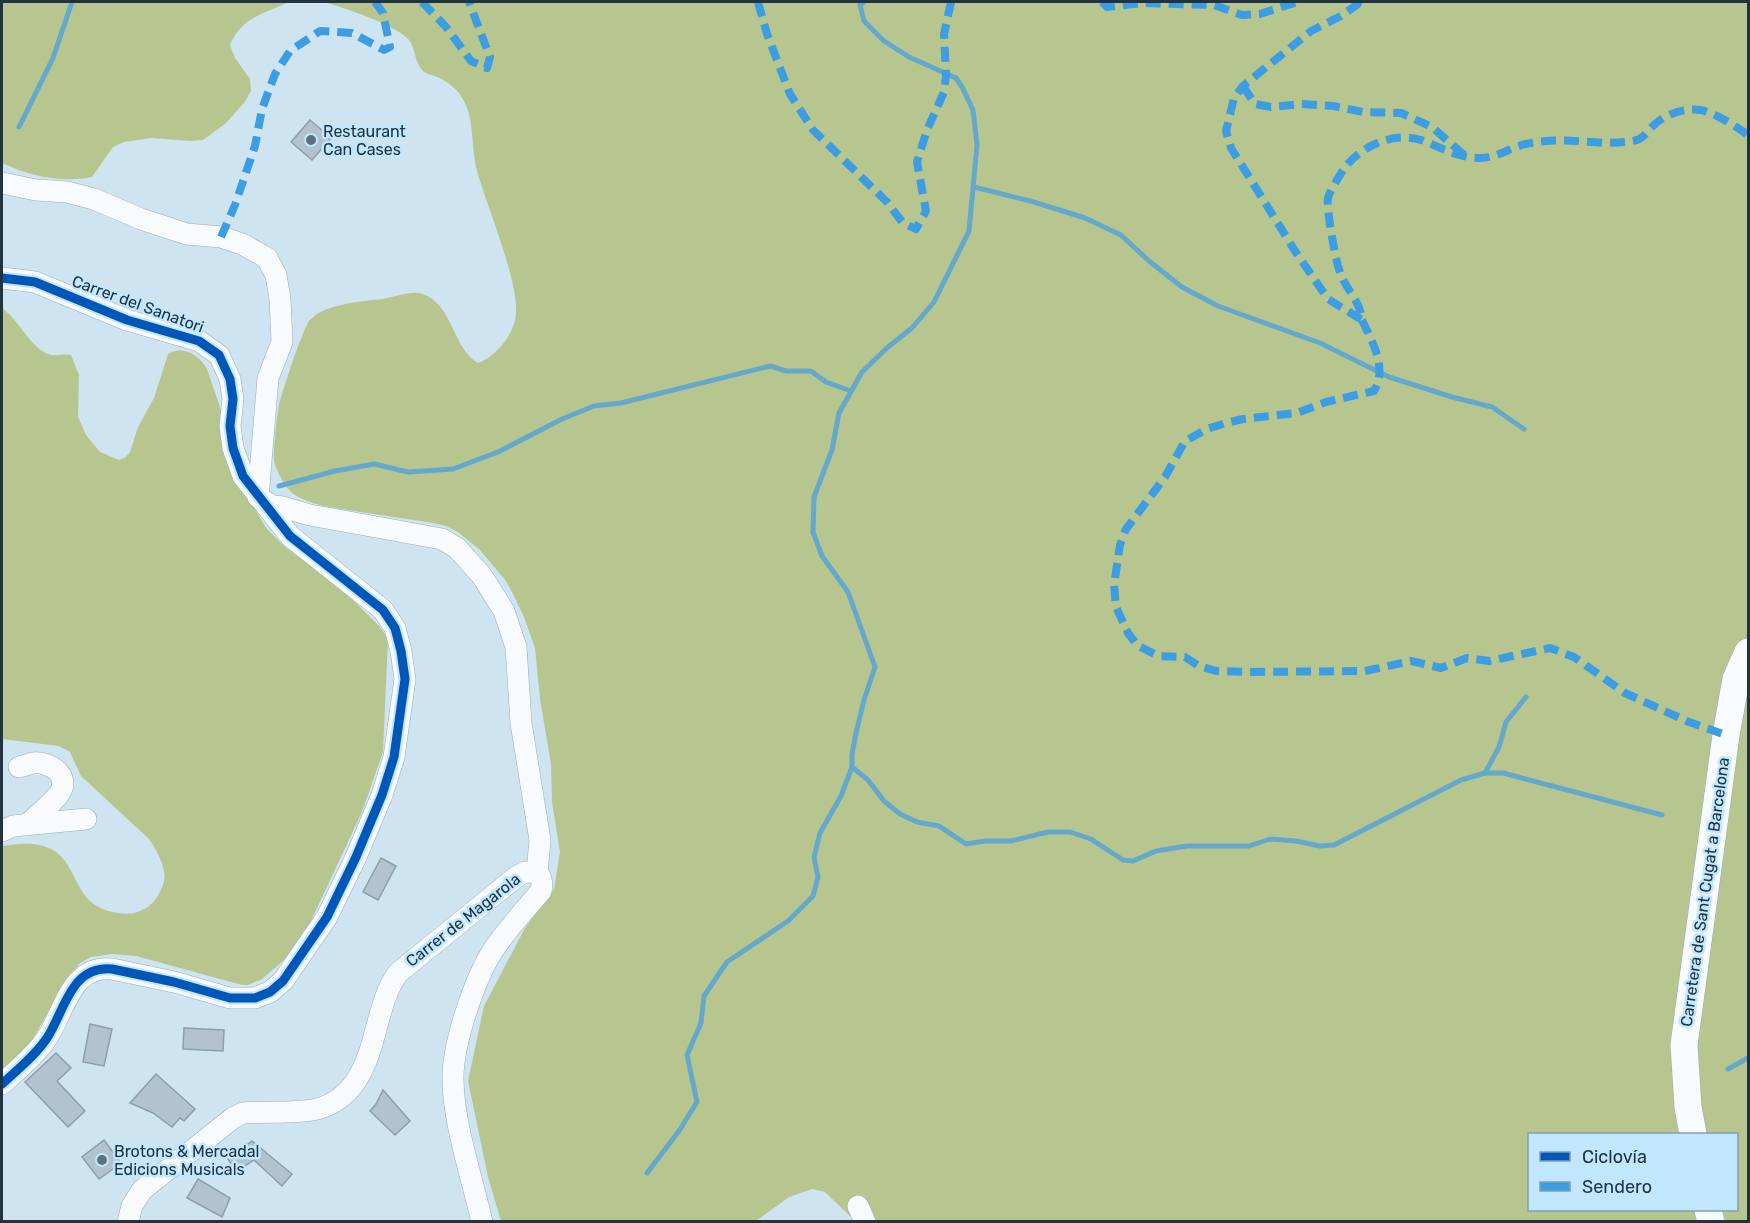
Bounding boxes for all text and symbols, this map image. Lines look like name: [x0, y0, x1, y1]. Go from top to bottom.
place label: Restaurant Can Cases: [323, 122, 406, 159]
marker: Restaurant Can Cases: [304, 133, 318, 147]
street label: Carrer del Sanatori: [69, 271, 207, 337]
street label: Carretera de Sant Cugat a Barcelona: [1677, 756, 1733, 1028]
street label: Carrer de Magarola: [402, 869, 524, 971]
legend: [1528, 1133, 1738, 1211]
place label: Brotons & Mercadal Edicions Musicals: [114, 1142, 259, 1179]
text: Ciclovía: [1582, 1146, 1647, 1168]
marker: Brotons & Mercadal Edicions Musicals: [95, 1153, 109, 1167]
text: Sendero: [1582, 1176, 1652, 1198]

